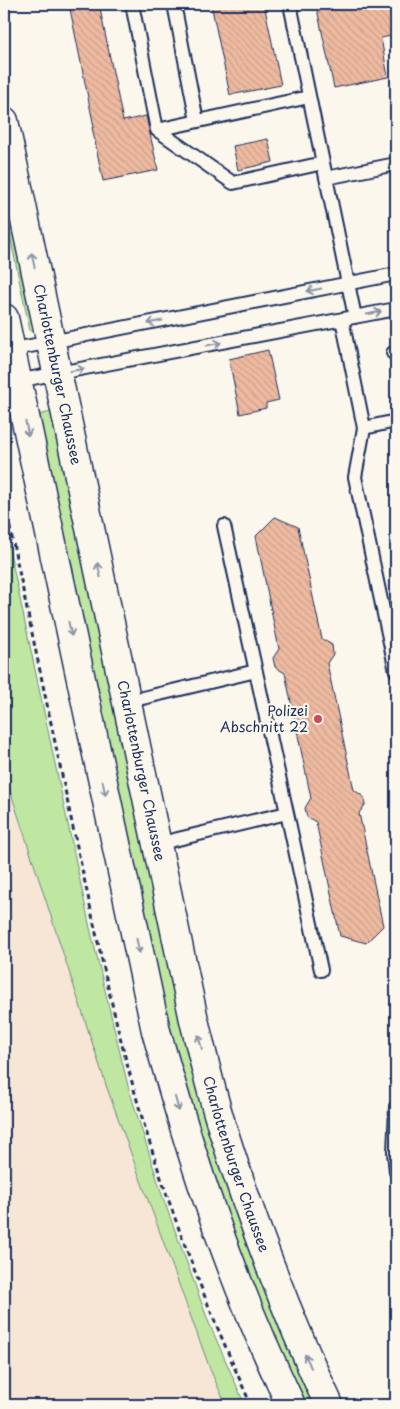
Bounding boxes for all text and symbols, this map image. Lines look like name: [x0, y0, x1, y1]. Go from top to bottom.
one-way arrow: [28, 253, 37, 269]
street label: Charlottenburger Chaussee: [29, 282, 87, 467]
one-way arrow: [307, 286, 323, 295]
one-way arrow: [365, 308, 381, 317]
one-way arrow: [147, 318, 163, 327]
one-way arrow: [206, 339, 222, 348]
one-way arrow: [69, 365, 85, 375]
one-way arrow: [23, 420, 32, 436]
one-way arrow: [93, 563, 103, 579]
one-way arrow: [65, 620, 75, 636]
street label: Charlottenburger Chaussee: [112, 678, 171, 863]
place label: Polizei Abschnitt 22: [220, 700, 308, 737]
marker: Polizei Abschnitt 22: [312, 713, 324, 725]
one-way arrow: [99, 779, 109, 795]
one-way arrow: [133, 938, 143, 954]
one-way arrow: [194, 1034, 204, 1050]
street label: Charlottenburger Chaussee: [198, 1074, 275, 1255]
one-way arrow: [172, 1096, 182, 1112]
one-way arrow: [303, 1354, 313, 1369]

